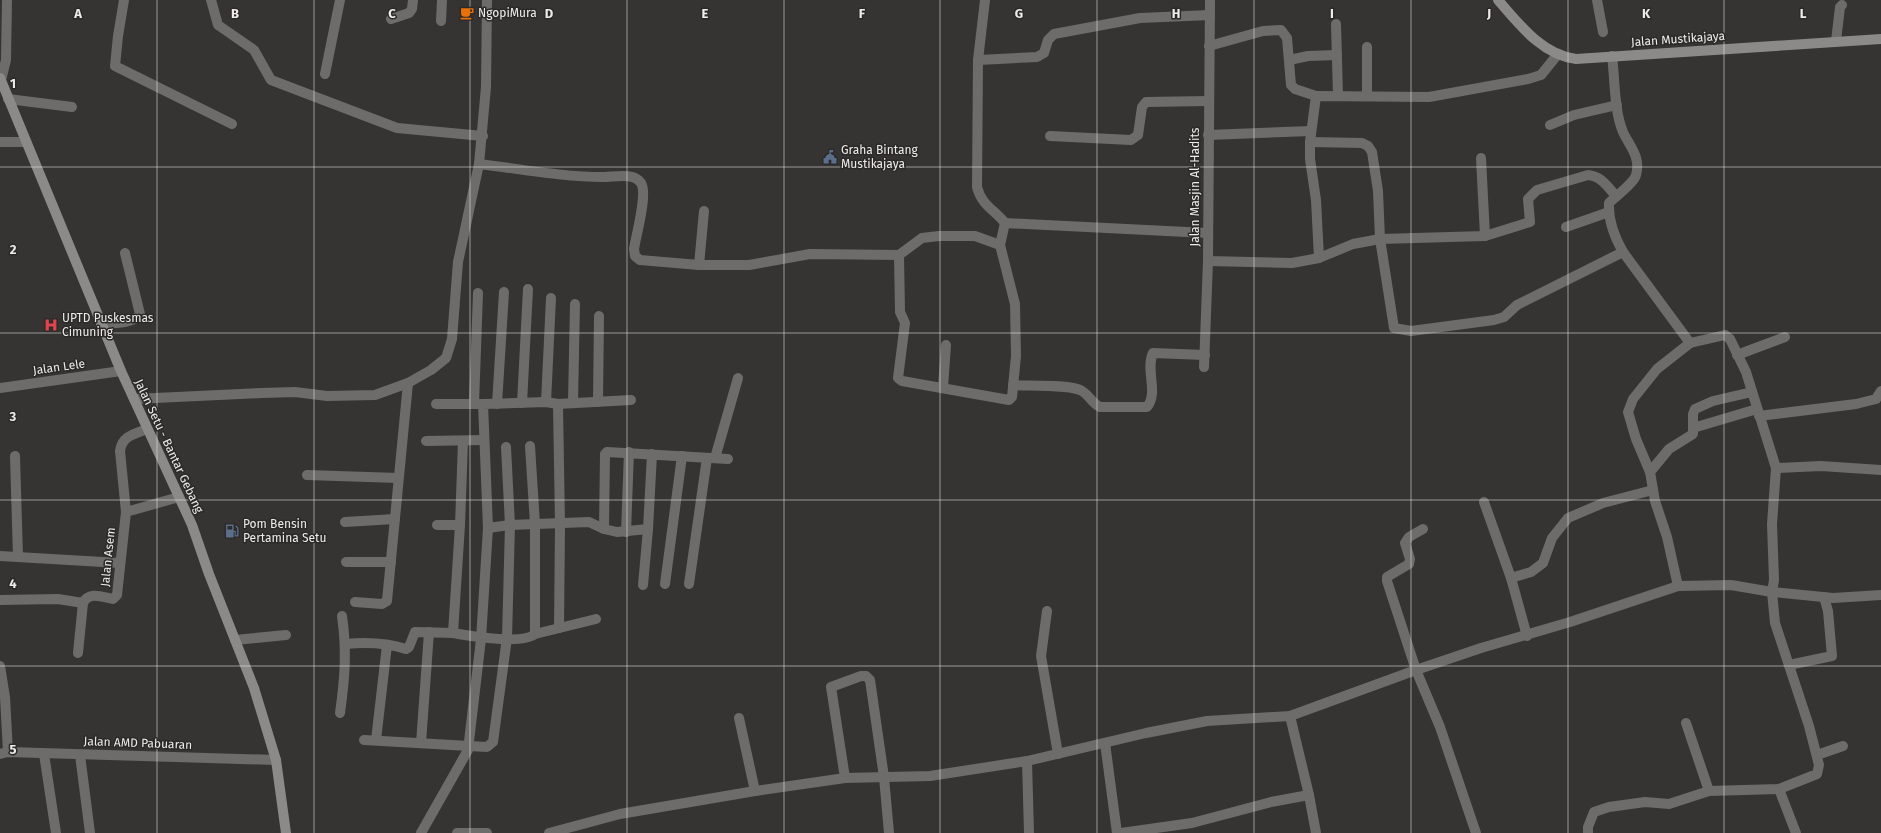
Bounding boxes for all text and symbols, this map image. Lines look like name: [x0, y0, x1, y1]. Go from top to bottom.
cafe icon: NgopiMura: [459, 5, 475, 21]
text: A: [73, 6, 82, 21]
text: B: [231, 6, 239, 21]
text: C: [388, 6, 396, 21]
place label: NgopiMura: [478, 6, 537, 20]
text: D: [545, 6, 554, 21]
text: E: [702, 6, 709, 21]
text: F: [859, 6, 866, 21]
text: G: [1015, 6, 1023, 21]
text: H: [1172, 6, 1180, 21]
text: I: [1330, 6, 1334, 21]
text: J: [1486, 6, 1491, 21]
text: K: [1642, 6, 1651, 21]
text: L: [1800, 6, 1807, 21]
street label: Jalan Mustikajaya: [1631, 29, 1725, 49]
text: 1: [10, 76, 16, 91]
street label: Jalan Masjin Al-Hadits: [1188, 127, 1202, 246]
place label: Graha Bintang Mustikajaya: [841, 143, 919, 171]
public building icon: Graha Bintang Mustikajaya: [822, 149, 838, 165]
text: 2: [10, 242, 17, 257]
place label: UPTD Puskesmas Cimuning: [62, 311, 154, 339]
hospital icon: UPTD Puskesmas Cimuning: [43, 317, 59, 333]
street label: Jalan Lele: [32, 356, 86, 378]
street label: Jalan Setu - Bantar Gebang: [132, 377, 207, 516]
text: 3: [9, 409, 17, 424]
place label: Pom Bensin Pertamina Setu: [243, 517, 326, 545]
fuel station icon: Pom Bensin Pertamina Setu: [224, 523, 240, 539]
street label: Jalan Asem: [98, 527, 118, 587]
text: 4: [9, 576, 17, 591]
street label: Jalan AMD Pabuaran: [83, 734, 193, 752]
text: 5: [10, 742, 17, 757]

